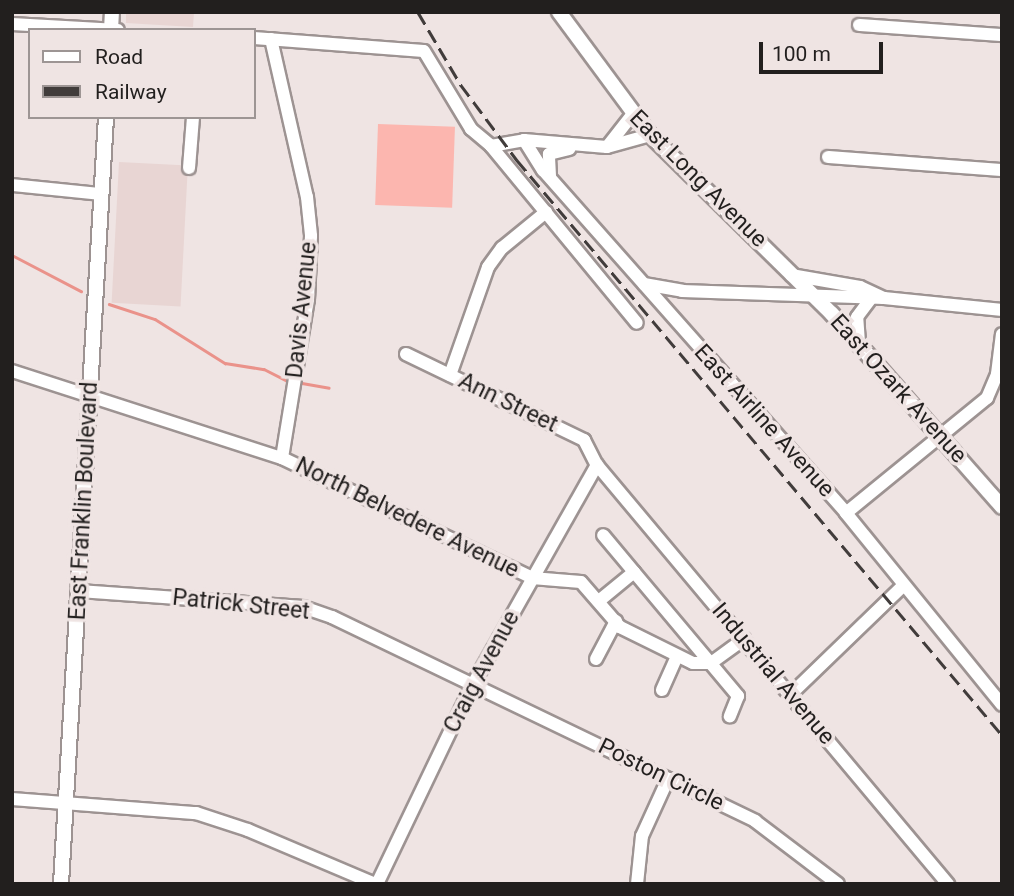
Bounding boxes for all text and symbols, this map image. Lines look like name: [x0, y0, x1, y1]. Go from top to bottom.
legend: [28, 28, 256, 119]
scale bar: [762, 28, 886, 72]
text: 100 m: [772, 42, 831, 66]
text: Road: [95, 45, 143, 69]
text: Railway: [95, 80, 167, 104]
street label: East Long Avenue: [624, 105, 772, 253]
street label: Davis Avenue: [281, 240, 323, 380]
street label: East Ozark Avenue: [824, 309, 972, 469]
street label: East Airline Avenue: [688, 339, 840, 503]
street label: Ann Street: [454, 367, 562, 439]
street label: East Franklin Boulevard: [64, 381, 104, 621]
street label: North Belvedere Avenue: [291, 452, 523, 584]
street label: Patrick Street: [171, 584, 311, 626]
street label: Industrial Avenue: [706, 598, 840, 750]
street label: Craig Avenue: [438, 606, 526, 738]
street label: Poston Circle: [594, 733, 728, 817]

